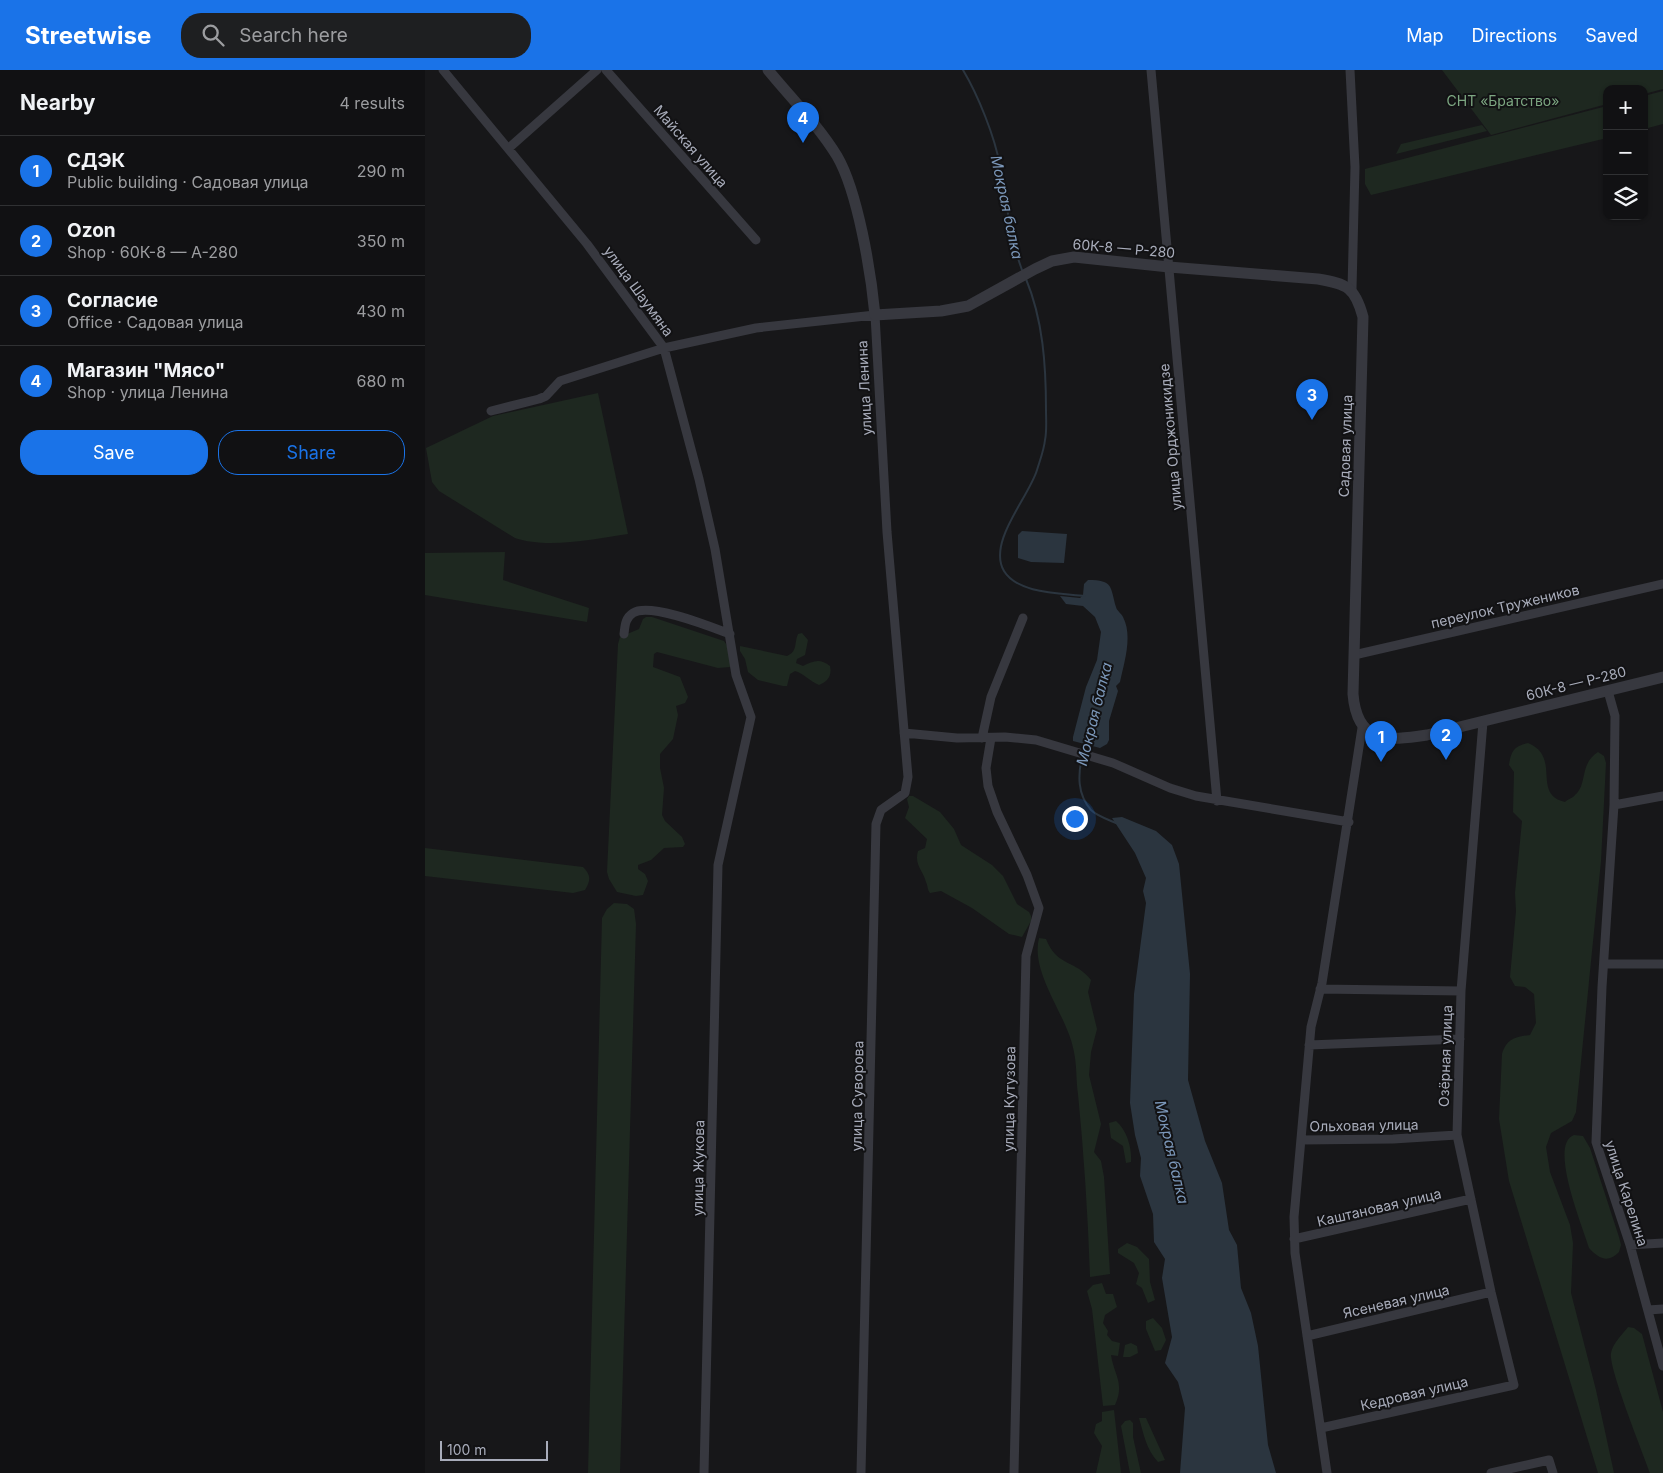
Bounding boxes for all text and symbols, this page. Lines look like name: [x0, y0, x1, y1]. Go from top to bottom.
search box: [181, 13, 531, 58]
text: Streetwise: [25, 21, 151, 50]
icon: search: [199, 21, 227, 49]
text: Search here: [239, 24, 348, 47]
text: Map: [1406, 25, 1444, 46]
text: Directions: [1472, 25, 1557, 46]
text: Saved: [1585, 25, 1638, 46]
map controls: [1603, 85, 1648, 220]
button: +: [1603, 85, 1648, 130]
text: Nearby: [20, 90, 95, 115]
park label: СНТ «Братство»: [1447, 92, 1559, 109]
text: 4 results: [340, 93, 405, 113]
street label: Майская улица: [651, 101, 731, 191]
pin: 4: [787, 102, 819, 143]
button: −: [1603, 130, 1648, 175]
text: СДЭК: [67, 149, 125, 172]
water label: Мокрая балка: [987, 153, 1027, 261]
text: 1: [33, 161, 39, 181]
text: 290 m: [357, 161, 405, 181]
text: Public building · Садовая улица: [67, 172, 309, 192]
button: layers: [1603, 175, 1648, 220]
text: Ozon: [67, 219, 116, 242]
text: 2: [31, 231, 41, 251]
text: 350 m: [357, 231, 405, 251]
street label: 60К-8 — Р-280: [1072, 235, 1176, 261]
text: Shop · 60К-8 — А-280: [67, 242, 238, 262]
street label: улица Шаумяна: [601, 243, 677, 339]
text: Согласие: [67, 289, 158, 312]
text: 3: [31, 301, 41, 321]
text: 430 m: [356, 301, 405, 321]
text: Office · Садовая улица: [67, 312, 244, 332]
street label: улица Ленина: [853, 340, 875, 436]
text: Магазин "Мясо": [67, 359, 225, 382]
street label: улица Орджоникидзе: [1155, 363, 1185, 511]
text: 4: [31, 371, 41, 391]
text: 680 m: [357, 371, 405, 391]
pin: 3: [1296, 379, 1328, 420]
text: Shop · улица Ленина: [67, 382, 228, 402]
street label: Садовая улица: [1335, 394, 1355, 498]
button: Save: [20, 430, 208, 475]
button: Share: [218, 430, 405, 475]
street label: переулок Тружеников: [1429, 581, 1581, 631]
water label: Мокрая балка: [1072, 660, 1116, 768]
street label: 60К-8 — Р-280: [1524, 662, 1628, 704]
pin: 2: [1430, 719, 1462, 760]
pin: 1: [1365, 721, 1397, 762]
your location: [1062, 806, 1088, 832]
street label: Озёрная улица: [1435, 1005, 1455, 1107]
street label: улица Суворова: [848, 1040, 866, 1152]
street label: улица Кутузова: [1000, 1046, 1018, 1152]
water label: Мокрая балка: [1151, 1098, 1193, 1206]
street label: Ольховая улица: [1309, 1116, 1419, 1134]
street label: улица Жукова: [689, 1120, 707, 1216]
street label: улица Карелина: [1602, 1138, 1652, 1248]
street label: Каштановая улица: [1315, 1184, 1443, 1230]
street label: Ясеневая улица: [1341, 1280, 1451, 1322]
street label: Кедровая улица: [1358, 1372, 1470, 1414]
scale bar: [440, 1438, 547, 1461]
text: 100 m: [447, 1441, 487, 1458]

